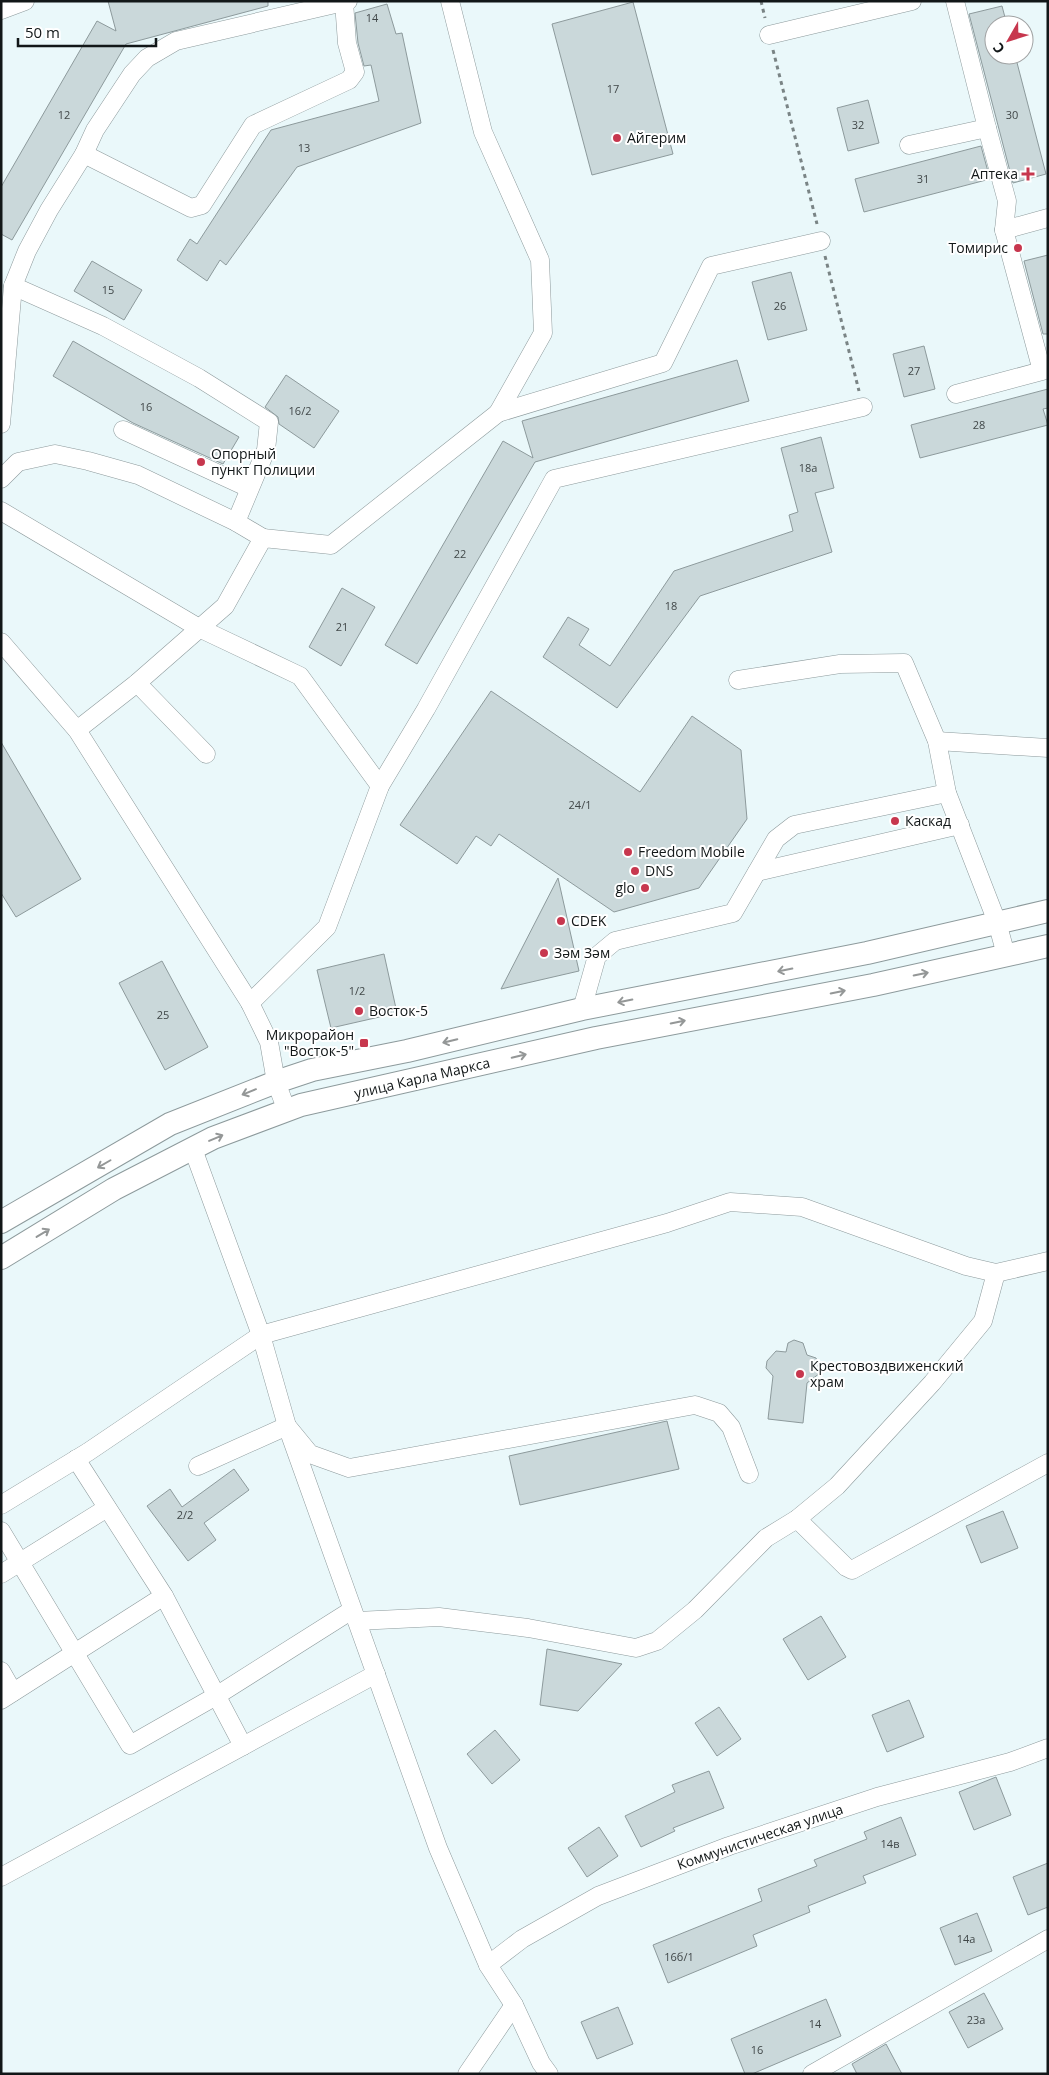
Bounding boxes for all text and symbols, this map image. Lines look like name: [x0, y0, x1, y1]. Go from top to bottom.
house number: 14: [366, 10, 379, 25]
scale bar: [18, 15, 155, 47]
north arrow: [984, 15, 1034, 65]
text: 50 m: [25, 22, 60, 42]
text: С: [988, 39, 1009, 58]
house number: 17: [607, 81, 619, 96]
house number: 12: [58, 107, 70, 122]
house number: 30: [1006, 107, 1018, 122]
house number: 32: [852, 117, 864, 132]
place label: Айгерим: [627, 128, 686, 147]
marker: Айгерим: [611, 132, 623, 144]
house number: 13: [298, 140, 310, 155]
place label: Аптека: [971, 164, 1018, 183]
marker: Аптека: [1022, 168, 1034, 180]
house number: 31: [917, 171, 929, 186]
place label: Томирис: [949, 238, 1008, 257]
marker: Томирис: [1012, 242, 1024, 254]
house number: 15: [102, 282, 114, 297]
house number: 26: [774, 298, 786, 313]
house number: 27: [908, 363, 920, 378]
house number: 16: [140, 399, 152, 414]
house number: 16/2: [289, 403, 311, 418]
house number: 28: [973, 417, 985, 432]
place label: Опорный пункт Полиции: [211, 444, 315, 479]
marker: Опорный пункт Полиции: [195, 456, 207, 468]
house number: 18а: [799, 460, 817, 475]
house number: 22: [454, 546, 466, 561]
house number: 18: [665, 598, 677, 613]
house number: 21: [336, 619, 348, 634]
house number: 24/1: [569, 797, 591, 812]
place label: Каскад: [905, 811, 951, 830]
marker: Каскад: [889, 815, 901, 827]
place label: Freedom Mobile: [638, 842, 745, 861]
marker: Freedom Mobile: [622, 846, 634, 858]
place label: DNS: [645, 861, 673, 880]
marker: DNS: [629, 865, 641, 877]
place label: glo: [615, 878, 635, 897]
marker: glo: [639, 882, 651, 894]
place label: CDEK: [571, 911, 607, 930]
marker: CDEK: [555, 915, 567, 927]
place label: Зәм Зәм: [554, 943, 610, 962]
marker: Зәм Зәм: [538, 947, 550, 959]
one-way arrow: [777, 965, 793, 975]
one-way arrow: [913, 969, 929, 978]
house number: 1/2: [349, 983, 365, 998]
one-way arrow: [830, 986, 846, 996]
one-way arrow: [618, 996, 634, 1006]
place label: Восток-5: [369, 1001, 428, 1020]
marker: Восток-5: [353, 1005, 365, 1017]
house number: 25: [157, 1007, 169, 1022]
one-way arrow: [670, 1017, 686, 1027]
place label: Микрорайон "Восток-5": [266, 1025, 354, 1060]
marker: Микрорайон "Восток-5": [358, 1037, 370, 1049]
one-way arrow: [442, 1037, 458, 1046]
one-way arrow: [511, 1051, 527, 1060]
street label: улица Карла Маркса: [352, 1053, 492, 1102]
one-way arrow: [242, 1088, 257, 1097]
one-way arrow: [208, 1132, 223, 1142]
one-way arrow: [97, 1159, 111, 1169]
one-way arrow: [35, 1227, 49, 1237]
place label: Крестовоздвиженский храм: [810, 1356, 964, 1391]
marker: Крестовоздвиженский храм: [794, 1368, 806, 1380]
house number: 2/2: [177, 1507, 193, 1522]
street label: Коммунистическая улица: [674, 1799, 845, 1874]
house number: 14в: [881, 1836, 899, 1851]
house number: 14а: [957, 1931, 975, 1946]
house number: 16б/1: [664, 1949, 694, 1964]
house number: 23а: [967, 2012, 985, 2027]
house number: 14: [809, 2016, 822, 2031]
house number: 16: [751, 2042, 763, 2057]

